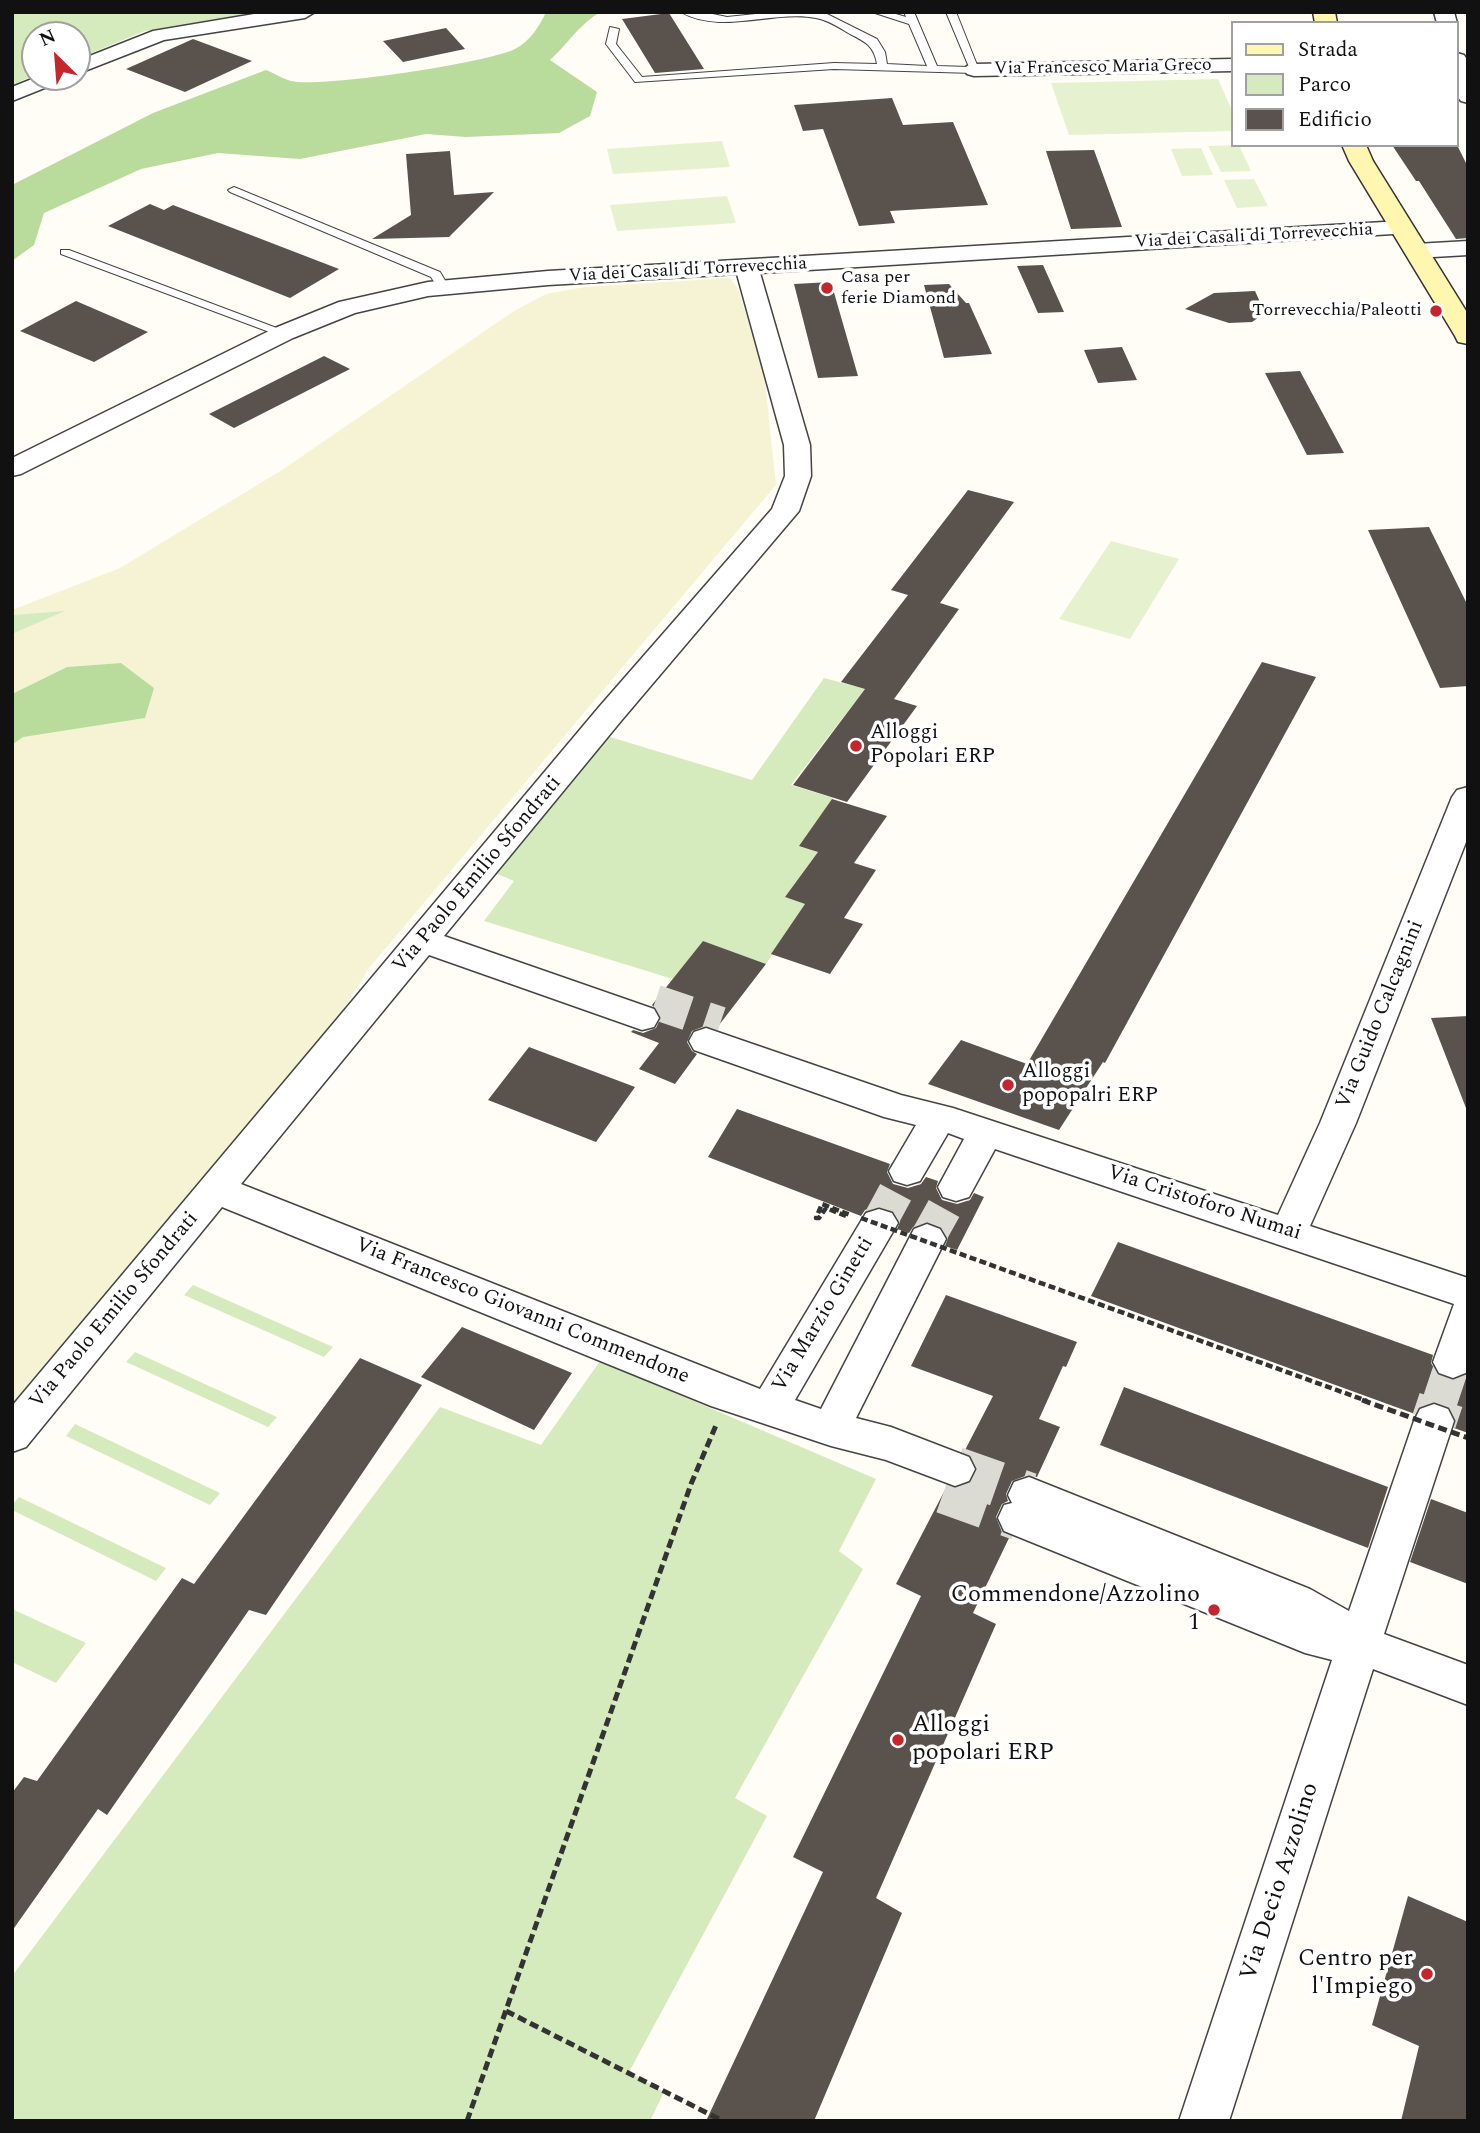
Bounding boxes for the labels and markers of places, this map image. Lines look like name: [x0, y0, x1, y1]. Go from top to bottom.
place label: Casa per ferie Diamond: [841, 267, 956, 310]
marker: Casa per ferie Diamond: [819, 280, 835, 296]
place label: Torrevecchia/Paleotti: [1252, 300, 1422, 322]
marker: Torrevecchia/Paleotti: [1428, 303, 1444, 319]
place label: Alloggi Popolari ERP: [870, 721, 995, 771]
marker: Alloggi Popolari ERP: [848, 738, 864, 754]
place label: Alloggi popopalri ERP: [1022, 1060, 1158, 1110]
marker: Alloggi popopalri ERP: [1000, 1077, 1016, 1093]
place label: Commendone/Azzolino 1: [951, 1582, 1200, 1638]
marker: Commendone/Azzolino 1: [1206, 1602, 1222, 1618]
place label: Alloggi popolari ERP: [912, 1712, 1054, 1768]
marker: Alloggi popolari ERP: [890, 1732, 906, 1748]
place label: Centro per l'Impiego: [1298, 1946, 1413, 2002]
marker: Centro per l'Impiego: [1419, 1966, 1435, 1982]

